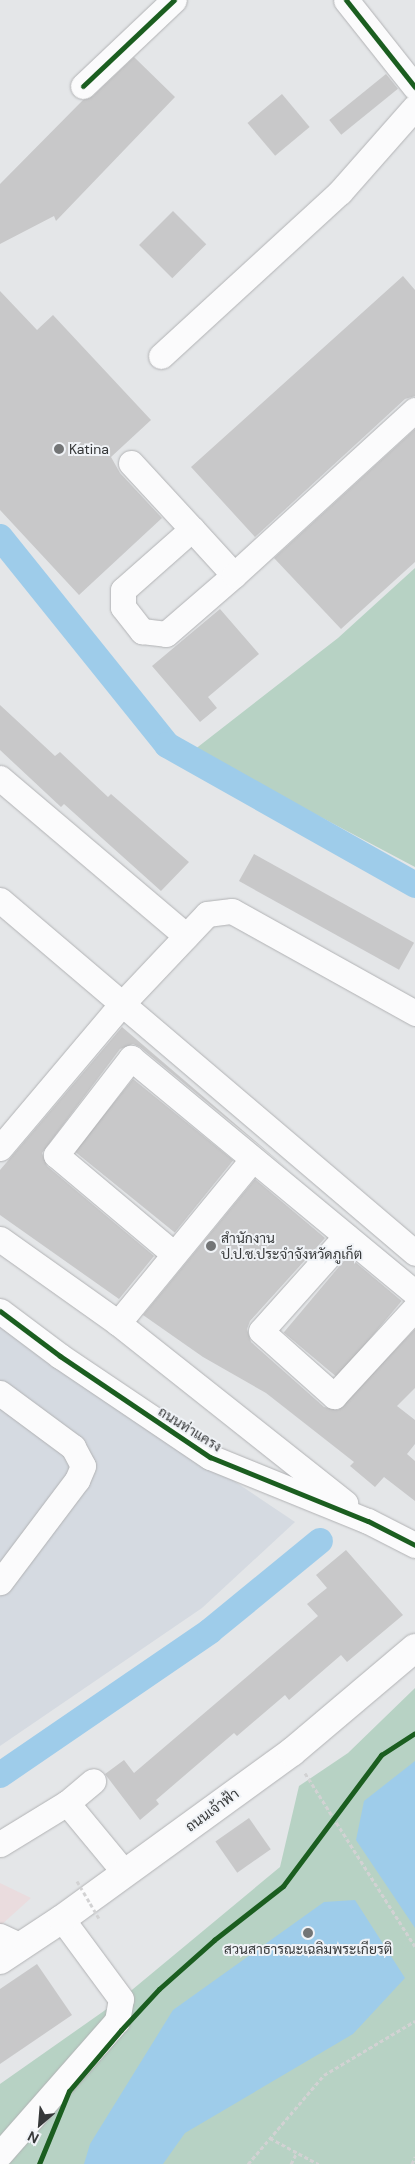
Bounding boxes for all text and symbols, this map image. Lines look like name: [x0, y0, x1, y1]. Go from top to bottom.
place label: Katina: [69, 441, 109, 457]
marker: Katina: [53, 443, 65, 455]
place label: สำนักงาน ป.ป.ช.ประจำจังหวัดภูเก็ต: [221, 1230, 362, 1262]
marker: สำนักงาน ป.ป.ช.ประจำจังหวัดภูเก็ต: [205, 1240, 217, 1252]
street label: ถนนท่าแครง: [155, 1403, 225, 1455]
street label: ถนนเจ้าฟ้า: [182, 1785, 242, 1835]
marker: สวนสาธารณะเฉลิมพระเกียรติ: [302, 1927, 314, 1939]
place label: สวนสาธารณะเฉลิมพระเกียรติ: [224, 1941, 392, 1957]
north arrow: [15, 2099, 65, 2149]
text: N: [25, 2127, 42, 2148]

